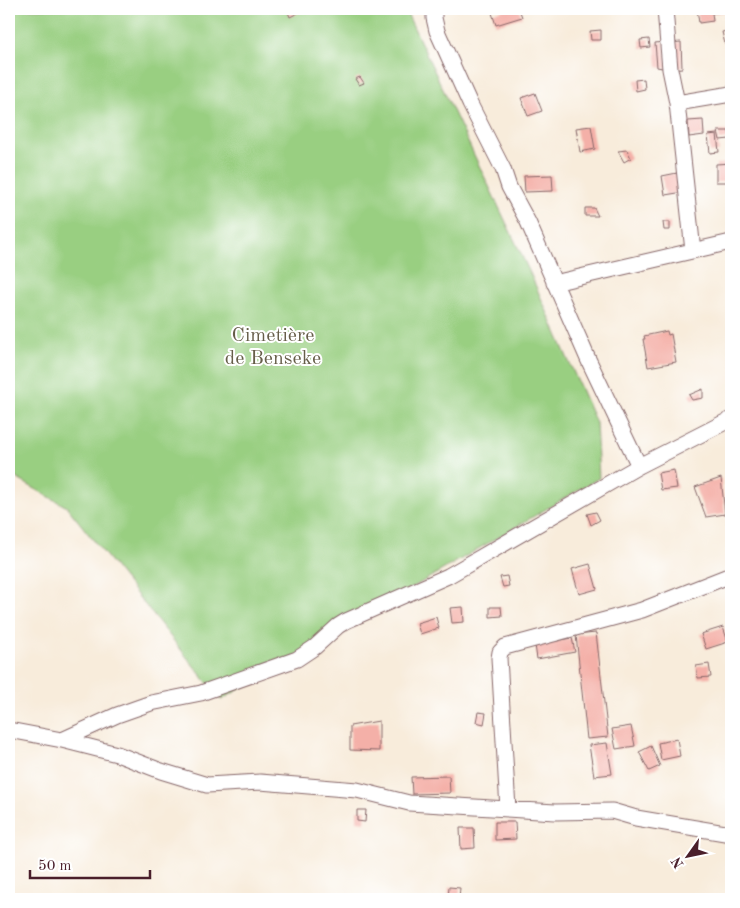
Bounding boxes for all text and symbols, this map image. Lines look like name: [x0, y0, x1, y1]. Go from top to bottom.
park label: Cimetière de Benseke: [225, 326, 321, 369]
north arrow: [662, 830, 712, 880]
scale bar: [30, 848, 150, 880]
text: N: [669, 854, 687, 871]
text: 50 m: [38, 859, 72, 874]

